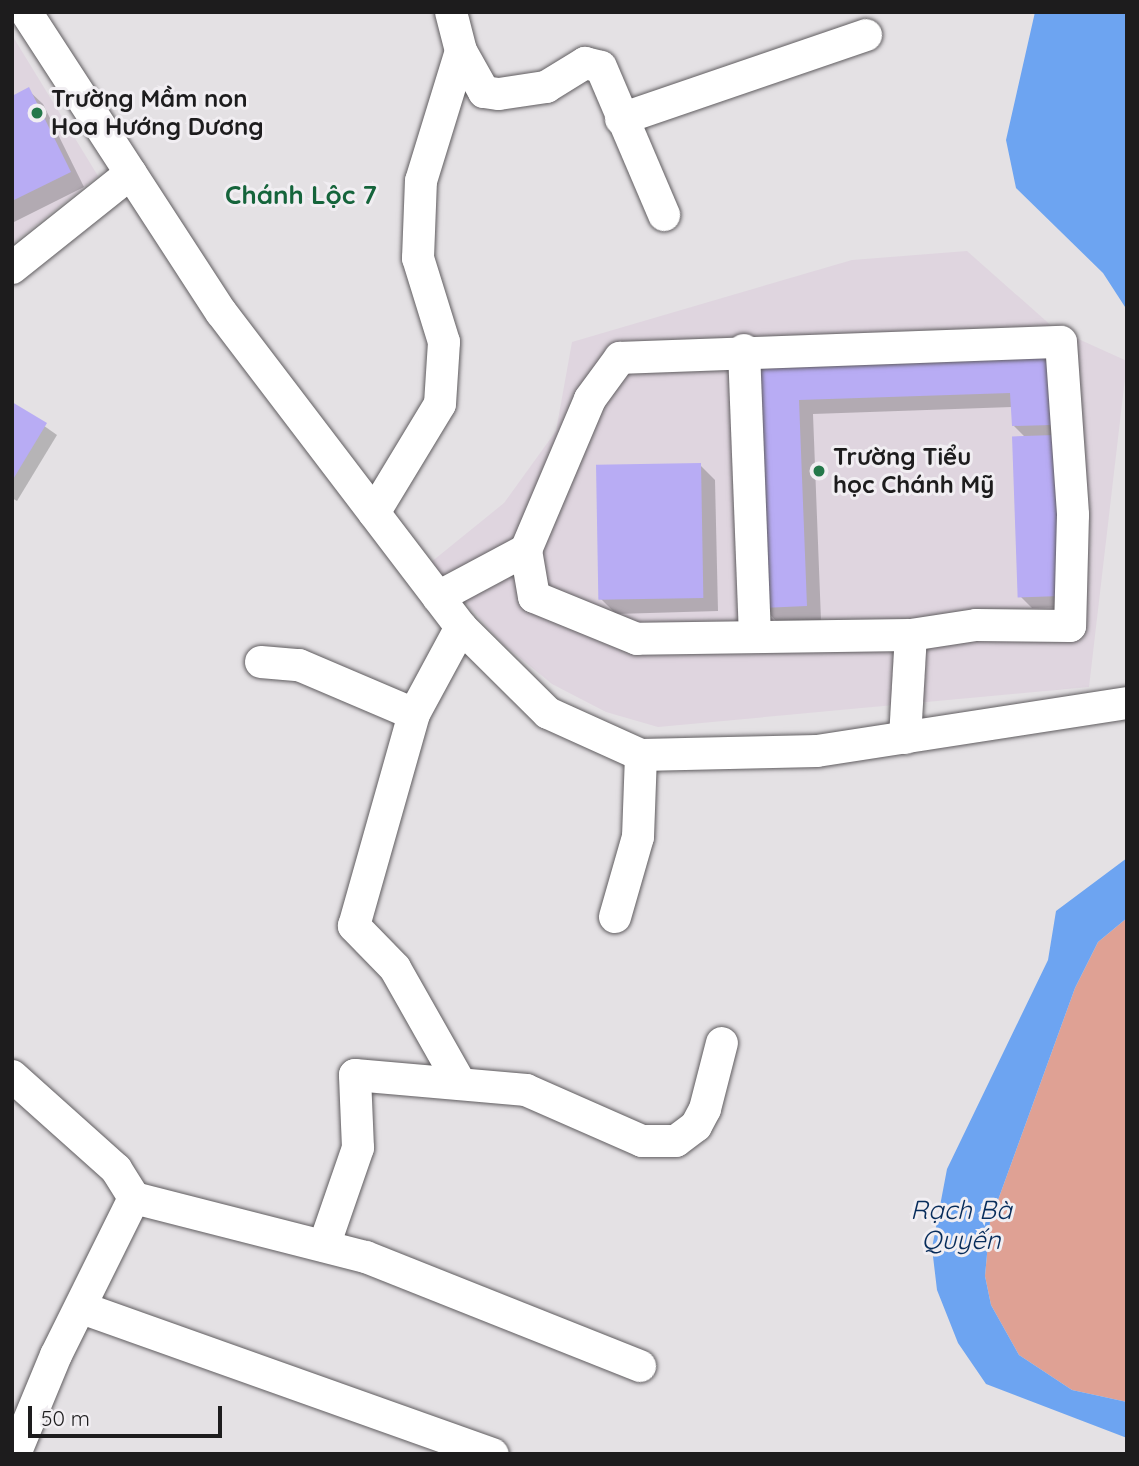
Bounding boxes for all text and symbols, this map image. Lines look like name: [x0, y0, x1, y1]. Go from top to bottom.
place label: Trường Mầm non Hoa Hướng Dương: [51, 85, 264, 141]
marker: Trường Mầm non Hoa Hướng Dương: [29, 105, 45, 121]
district label: Chánh Lộc 7: [225, 179, 377, 211]
place label: Trường Tiểu học Chánh Mỹ: [833, 443, 994, 499]
marker: Trường Tiểu học Chánh Mỹ: [811, 463, 827, 479]
water label: Rạch Bà Quyến: [910, 1194, 1012, 1256]
scale bar: [32, 1392, 226, 1436]
text: 50 m: [41, 1405, 90, 1431]

